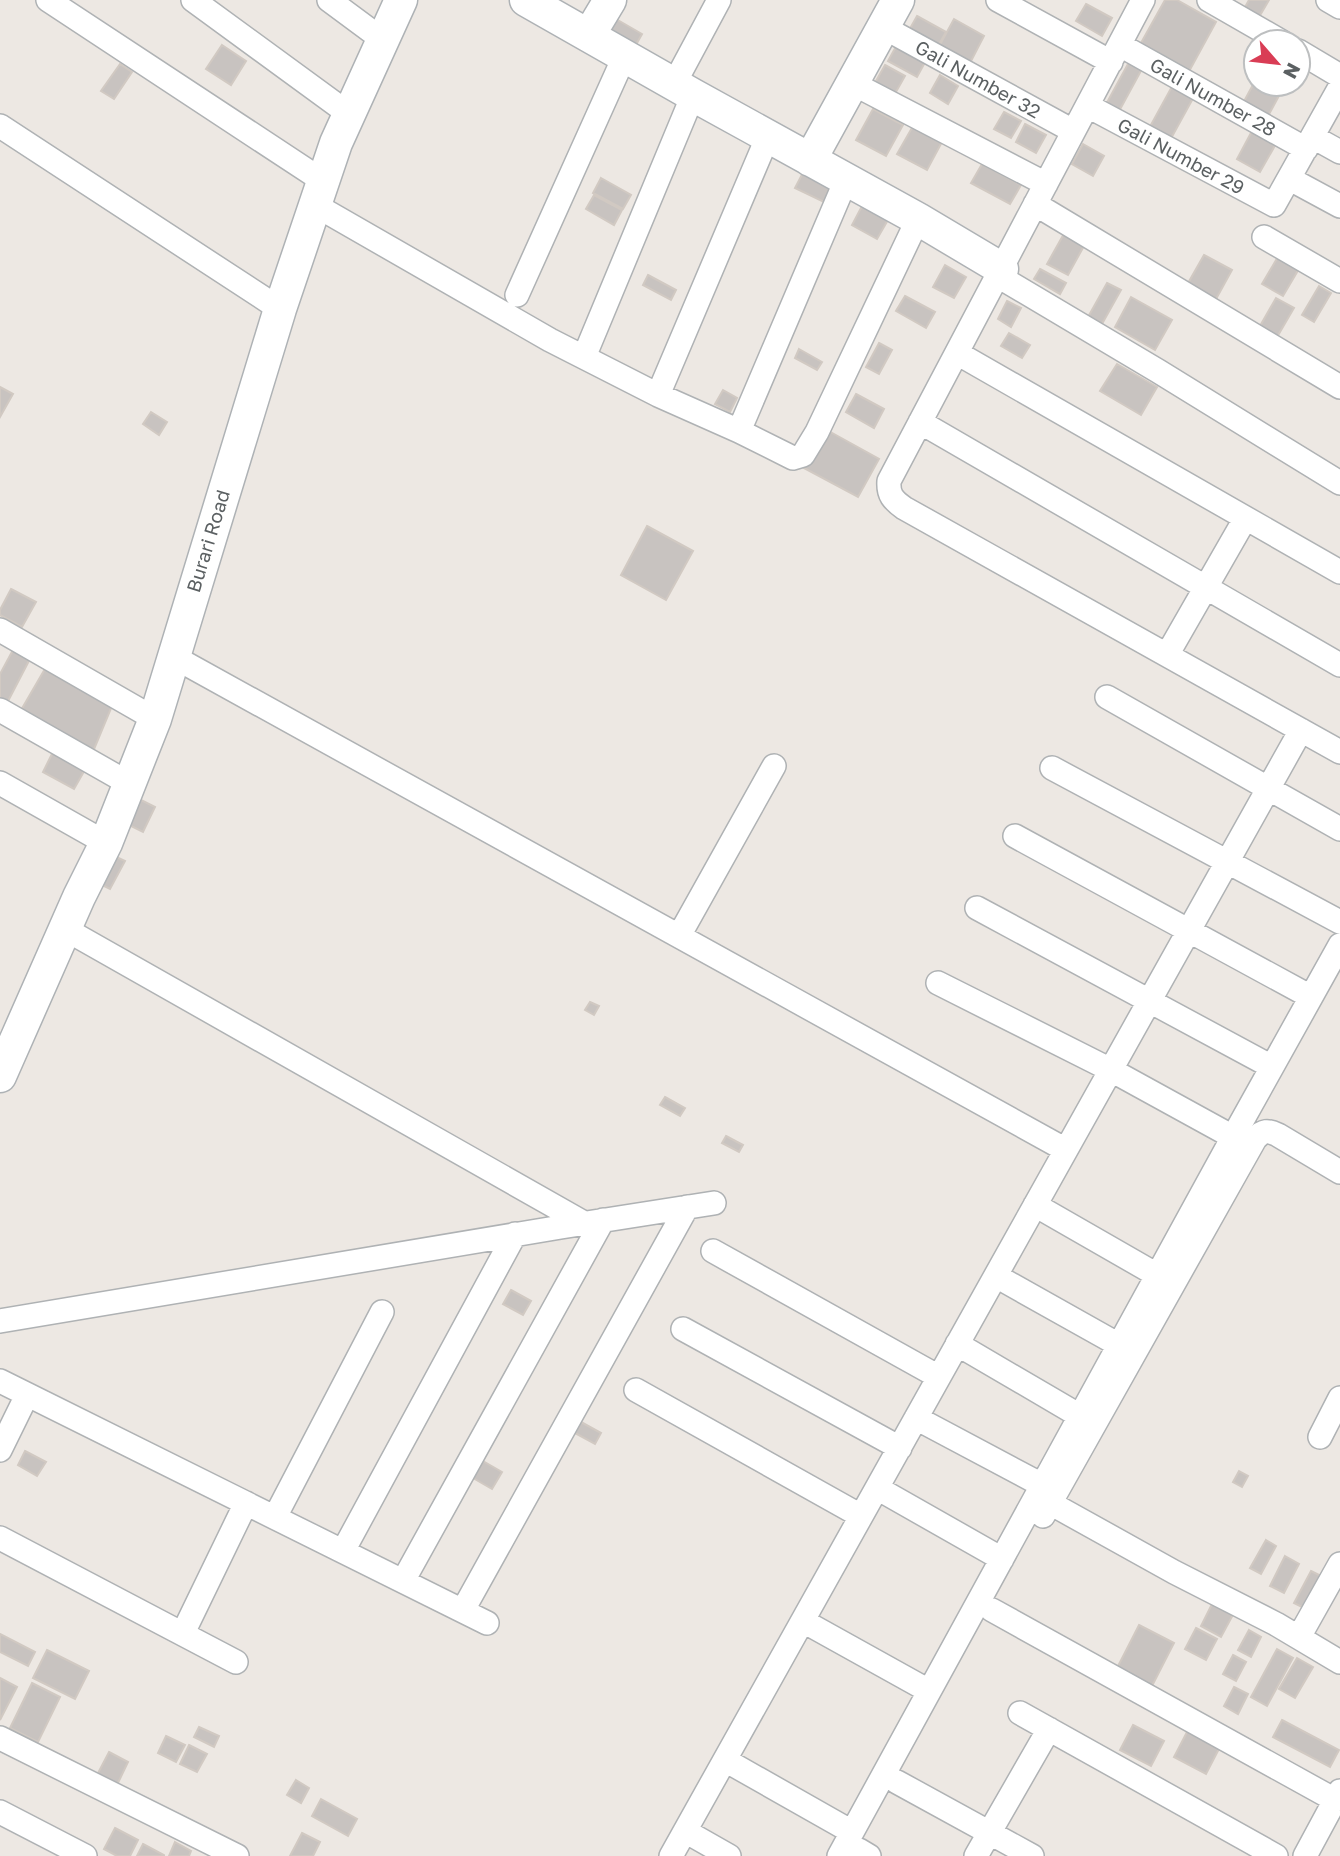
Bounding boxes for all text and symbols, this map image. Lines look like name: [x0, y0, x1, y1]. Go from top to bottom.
north arrow: [1242, 28, 1312, 98]
street label: Gali Number 32: [912, 35, 1045, 123]
street label: Gali Number 28: [1146, 52, 1280, 141]
text: N: [1279, 59, 1306, 83]
street label: Gali Number 29: [1114, 112, 1249, 199]
street label: Burari Road: [181, 487, 234, 595]

